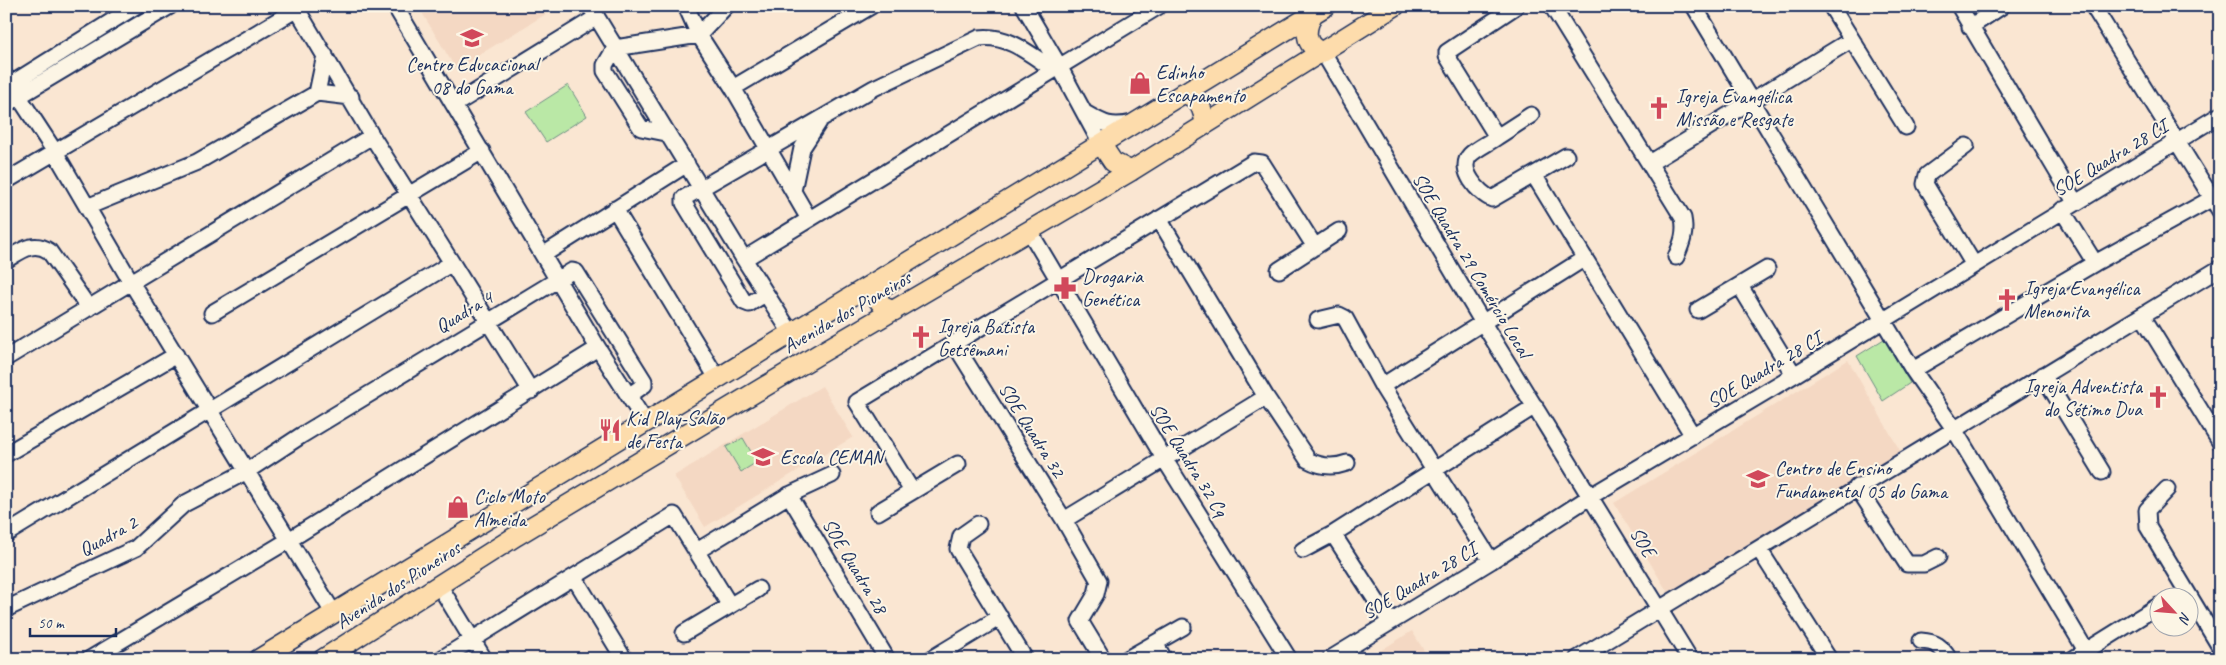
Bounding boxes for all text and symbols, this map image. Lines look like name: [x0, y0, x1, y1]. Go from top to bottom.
school or university icon: Centro Educacional 08 do Gama: [459, 25, 485, 51]
place label: Centro Educacional 08 do Gama: [406, 52, 541, 100]
place label: Edinho Escapamento: [1156, 60, 1246, 108]
shop icon: Edinho Escapamento: [1127, 70, 1153, 96]
place label: Igreja Evangélica Missão e Resgate: [1676, 84, 1794, 132]
church icon: Igreja Evangélica Missão e Resgate: [1646, 95, 1672, 121]
street label: SOE Quadra 28 CI: [2048, 111, 2176, 202]
street label: SOE Quadra 29 Comércio Local: [1407, 168, 1539, 365]
street label: Avenida dos Pioneiros: [779, 264, 917, 359]
place label: Drogaria Genética: [1082, 264, 1144, 312]
pharmacy icon: Drogaria Genética: [1052, 275, 1078, 301]
place label: Igreja Evangélica Menonita: [2024, 276, 2141, 324]
street label: Quadra 4: [431, 284, 499, 339]
church icon: Igreja Evangélica Menonita: [1994, 287, 2020, 313]
place label: Igreja Batista Getsêmani: [938, 314, 1036, 362]
street label: SOE Quadra 28 CI: [1702, 323, 1830, 414]
church icon: Igreja Batista Getsêmani: [908, 324, 934, 350]
place label: Igreja Adventista do Sétimo Dua: [2025, 374, 2144, 422]
street label: SOE Quadra 32: [993, 378, 1072, 484]
church icon: Igreja Adventista do Sétimo Dua: [2145, 384, 2171, 410]
street label: SOE Quadra 32 Cq: [1144, 399, 1234, 522]
place label: Kid Play-Salão de Festa: [626, 406, 725, 454]
restaurant icon: Kid Play-Salão de Festa: [597, 417, 623, 443]
school or university icon: Escola CEMAN: [750, 444, 776, 470]
place label: Escola CEMAN: [780, 445, 886, 470]
place label: Centro de Ensino Fundamental 05 do Gama: [1775, 456, 1949, 504]
school or university icon: Centro de Ensino Fundamental 05 do Gama: [1745, 466, 1771, 492]
place label: Ciclo Moto Almeida: [474, 484, 546, 532]
shop icon: Ciclo Moto Almeida: [445, 494, 471, 520]
street label: Quadra 2: [75, 509, 143, 562]
street label: SOE Quadra 28: [817, 514, 894, 620]
street label: SOE: [1624, 522, 1663, 564]
street label: Avenida dos Pioneiros: [331, 534, 467, 635]
street label: SOE Quadra 28 CI: [1357, 534, 1485, 625]
north arrow: [2148, 588, 2198, 638]
scale bar: [30, 605, 116, 637]
text: N: [2175, 610, 2195, 627]
text: 50 m: [38, 614, 65, 633]

